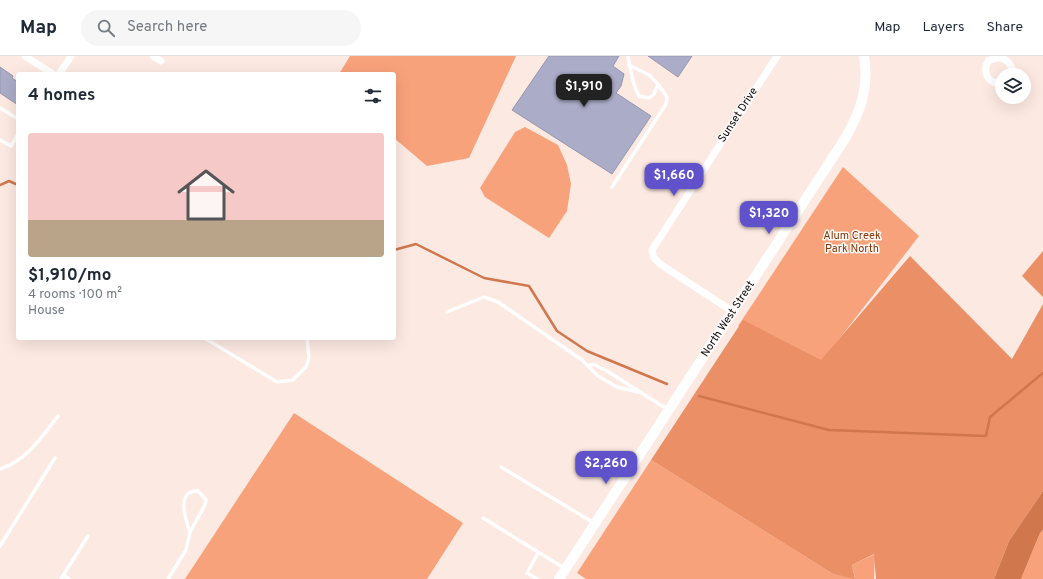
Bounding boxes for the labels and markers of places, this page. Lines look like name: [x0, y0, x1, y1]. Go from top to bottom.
pin: $1,910: [551, 74, 617, 108]
pin: $1,660: [641, 163, 707, 197]
pin: $1,320: [736, 201, 802, 235]
pin: $2,260: [573, 451, 639, 485]

